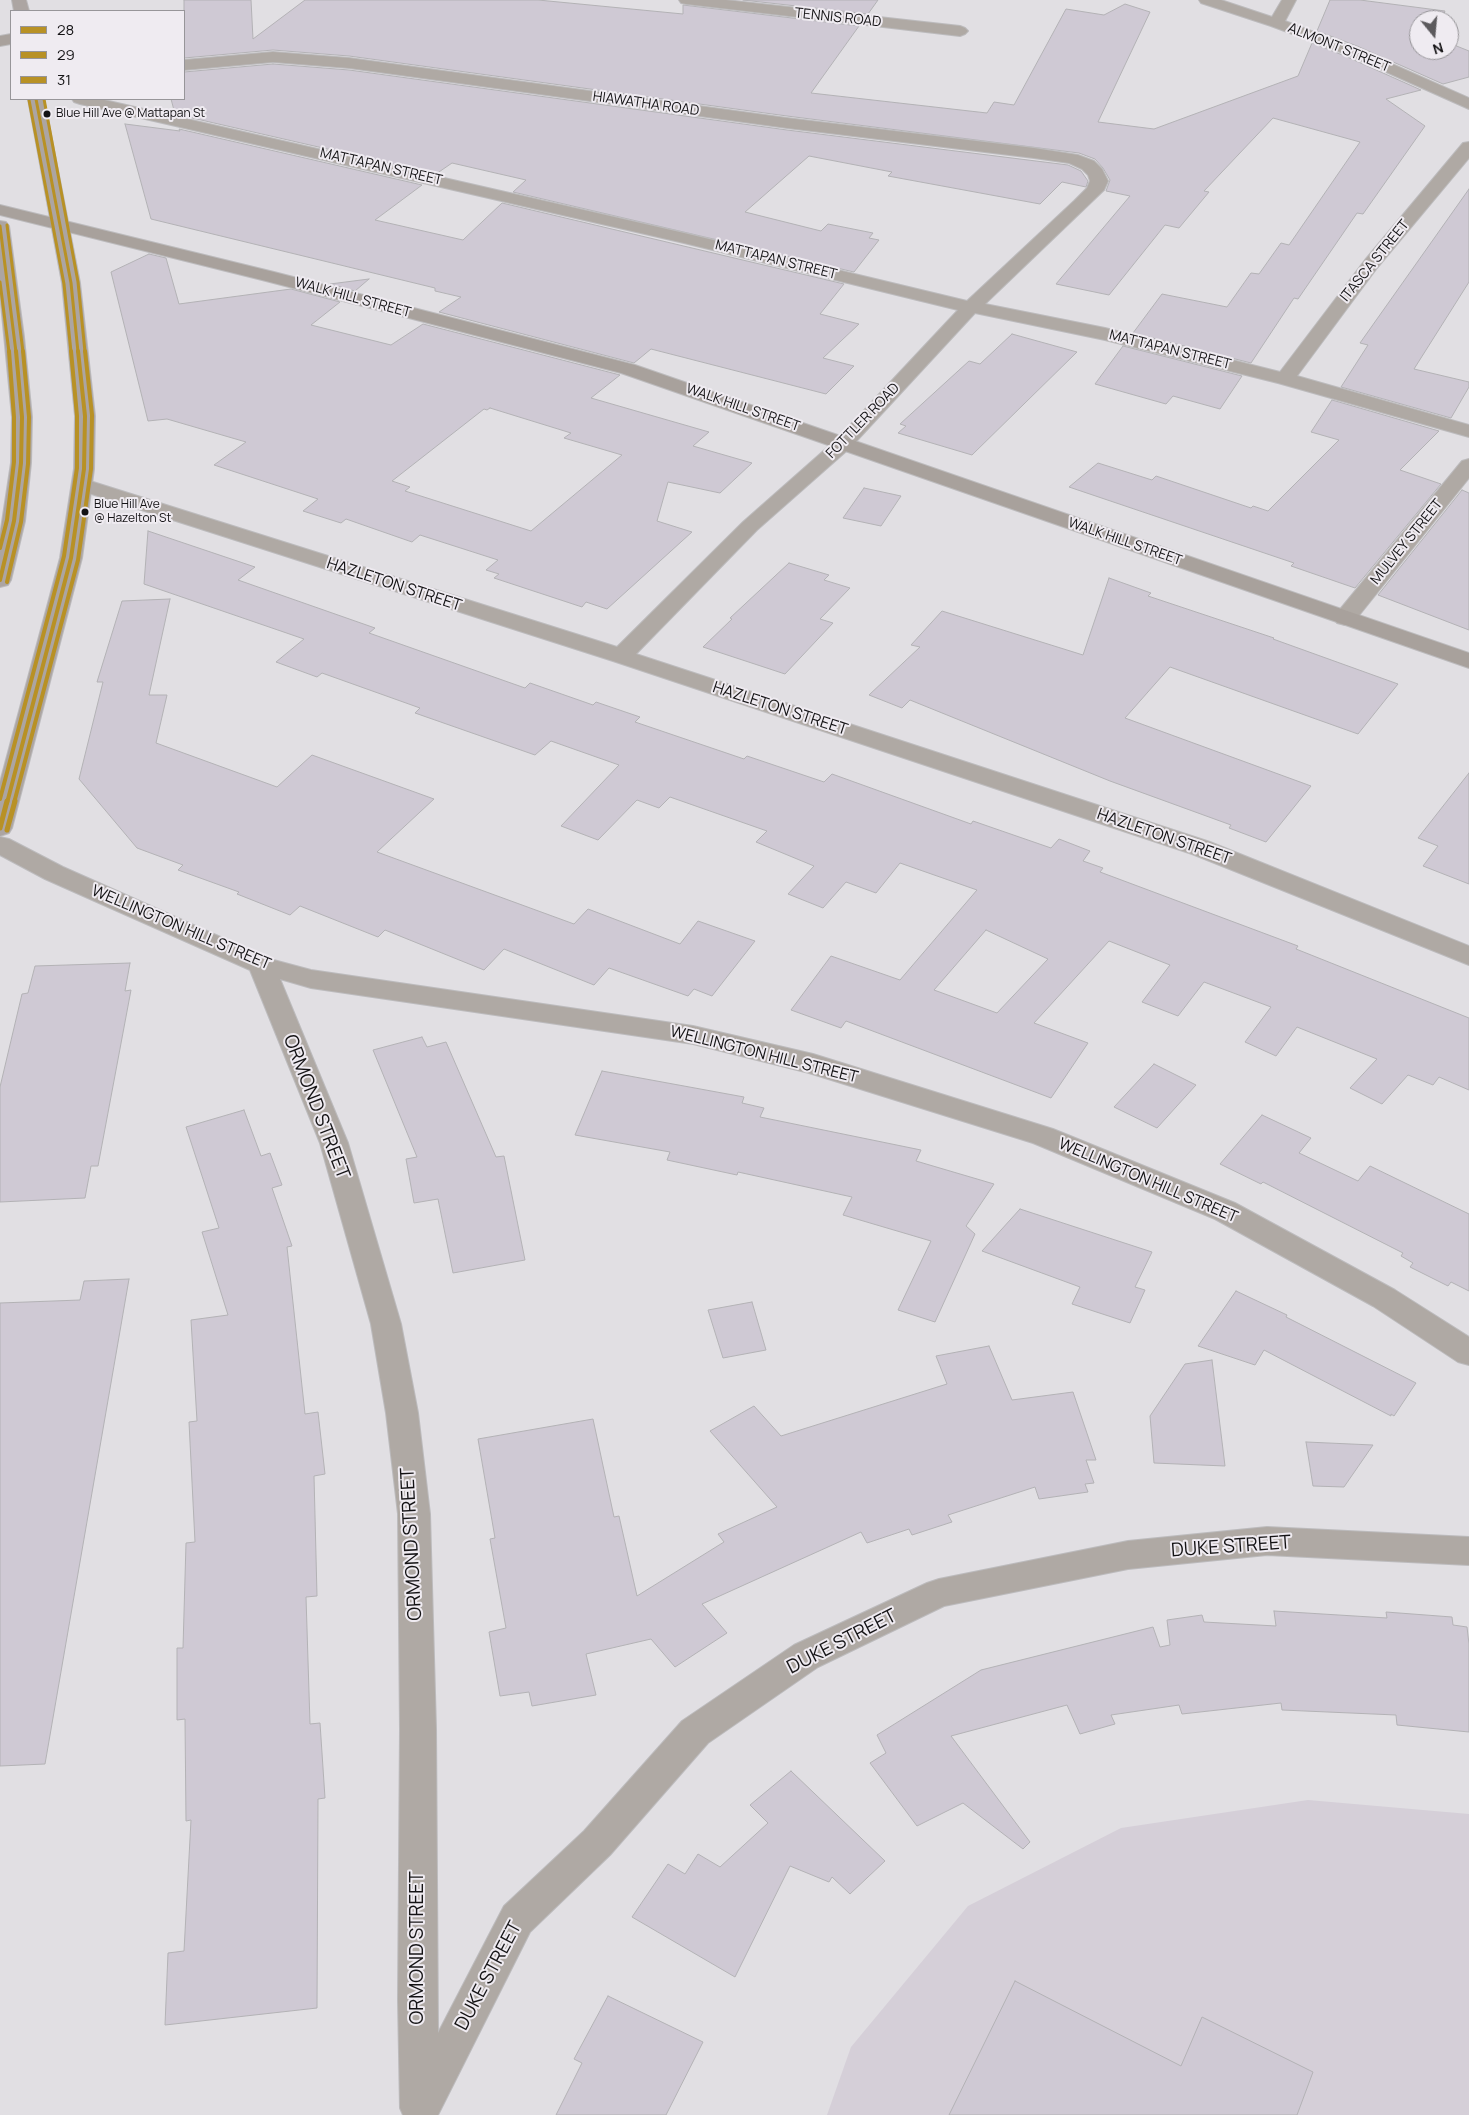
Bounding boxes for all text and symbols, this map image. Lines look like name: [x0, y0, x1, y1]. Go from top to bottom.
street label: TENNIS ROAD: [794, 5, 882, 31]
legend: [10, 10, 185, 100]
north arrow: [1409, 10, 1459, 60]
text: 28: [57, 19, 74, 40]
street label: ALMONT STREET: [1285, 20, 1393, 76]
text: N: [1431, 38, 1446, 59]
text: 29: [57, 44, 75, 65]
text: 31: [57, 69, 71, 90]
street label: HIAWATHA ROAD: [592, 88, 700, 120]
place label: Blue Hill Ave @ Mattapan St: [56, 107, 205, 121]
marker: Blue Hill Ave @ Mattapan St: [42, 109, 52, 119]
street label: MATTAPAN STREET: [318, 145, 444, 189]
street label: ITASCA STREET: [1337, 217, 1413, 305]
street label: MATTAPAN STREET: [713, 237, 839, 283]
street label: WALK HILL STREET: [293, 274, 413, 322]
street label: MATTAPAN STREET: [1107, 327, 1233, 373]
street label: FOTTLER ROAD: [823, 380, 903, 462]
street label: WALK HILL STREET: [684, 381, 802, 435]
street label: MULVEY STREET: [1368, 496, 1446, 588]
place label: Blue Hill Ave @ Hazelton St: [94, 498, 171, 526]
marker: Blue Hill Ave @ Hazelton St: [80, 507, 90, 517]
street label: WALK HILL STREET: [1066, 515, 1184, 569]
street label: HAZLETON STREET: [324, 554, 464, 616]
street label: HAZLETON STREET: [710, 678, 850, 740]
street label: HAZLETON STREET: [1094, 805, 1234, 869]
street label: WELLINGTON HILL STREET: [88, 881, 274, 975]
street label: WELLINGTON HILL STREET: [668, 1022, 860, 1088]
street label: ORMOND STREET: [278, 1031, 354, 1183]
street label: WELLINGTON HILL STREET: [1055, 1134, 1241, 1228]
street label: ORMOND STREET: [397, 1467, 427, 1621]
street label: DUKE STREET: [1170, 1531, 1292, 1563]
street label: DUKE STREET: [783, 1605, 901, 1679]
street label: ORMOND STREET: [407, 1871, 429, 2025]
street label: DUKE STREET: [451, 1918, 527, 2034]

